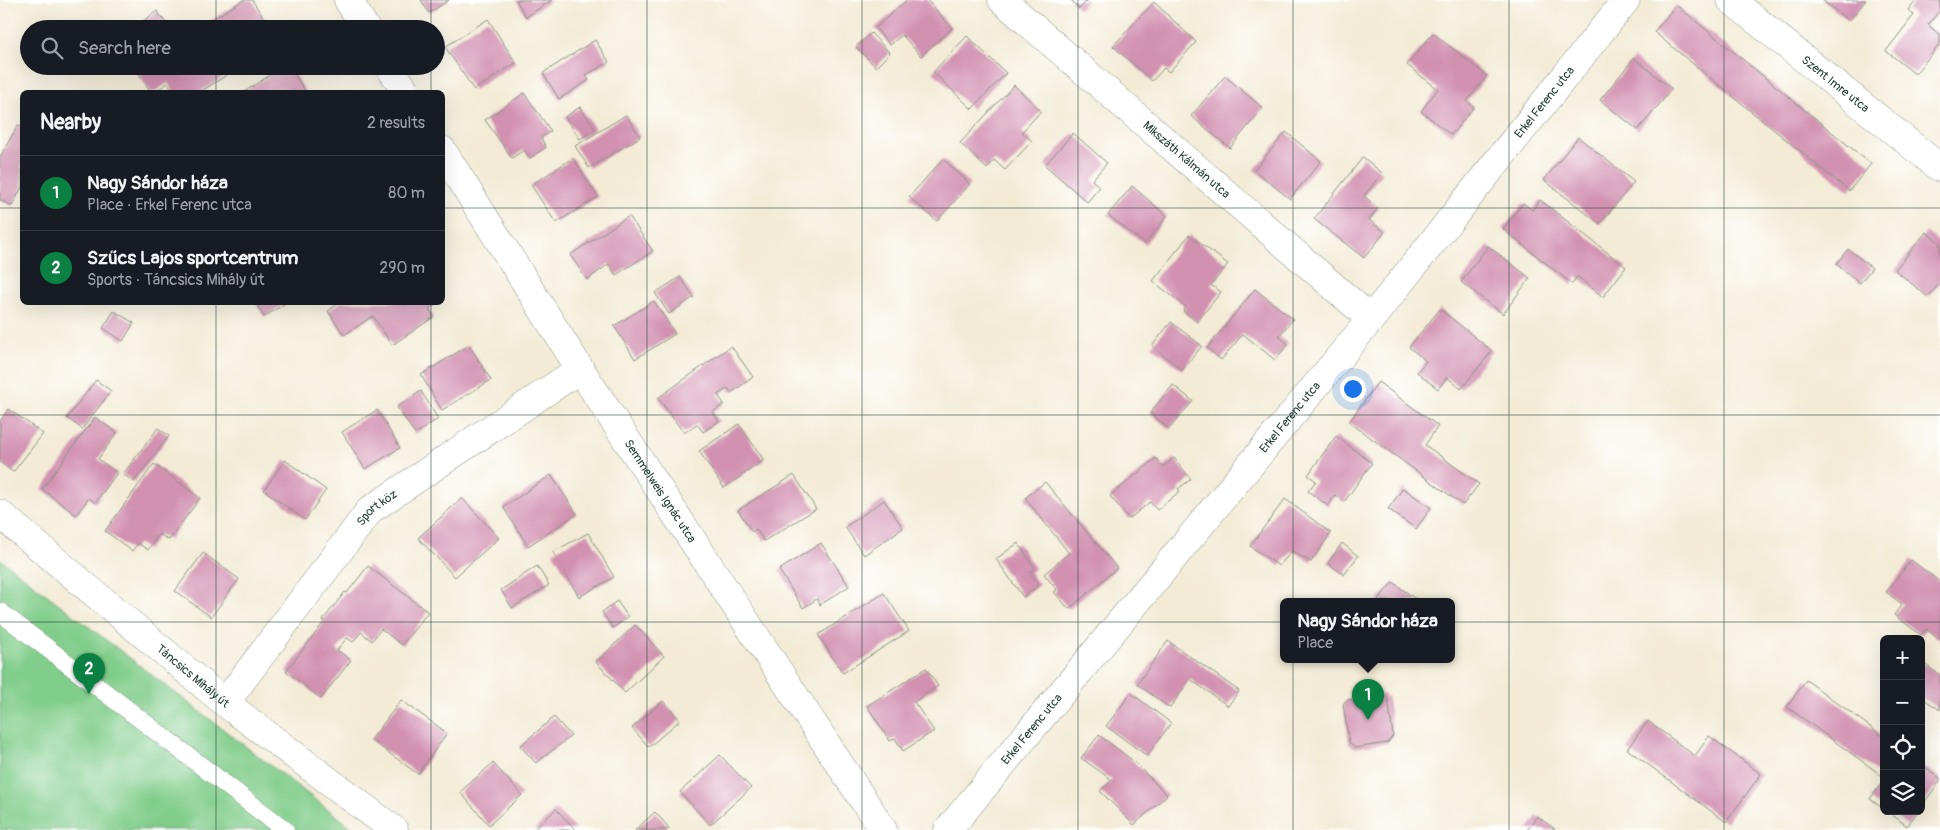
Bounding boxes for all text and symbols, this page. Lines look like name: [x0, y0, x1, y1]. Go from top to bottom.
search box: [20, 20, 445, 75]
icon: search: [38, 34, 66, 62]
text: Search here: [78, 36, 171, 60]
street label: Szent Imre utca: [1799, 52, 1873, 116]
street label: Erkel Ferenc utca: [1511, 63, 1578, 141]
text: Nearby: [40, 109, 101, 136]
text: 2 results: [367, 113, 425, 133]
street label: Mikszáth Kálmán utca: [1140, 118, 1233, 202]
text: Nagy Sándor háza: [87, 171, 228, 195]
text: 1: [53, 183, 59, 203]
text: 80 m: [388, 183, 425, 203]
text: Place · Erkel Ferenc utca: [87, 195, 252, 215]
text: Szűcs Lajos sportcentrum: [87, 246, 298, 270]
text: 2: [52, 258, 60, 278]
text: 290 m: [379, 258, 425, 278]
text: Sports · Táncsics Mihály út: [87, 270, 264, 290]
your location: [1340, 376, 1366, 402]
street label: Erkel Ferenc utca: [1256, 378, 1324, 456]
street label: Semmelweis Ignác utca: [621, 437, 700, 546]
street label: Sport köz: [353, 487, 400, 529]
popup: [1280, 598, 1455, 663]
text: Nagy Sándor háza: [1297, 609, 1438, 633]
text: Place: [1297, 633, 1333, 653]
map controls: [1880, 635, 1925, 815]
button: +: [1880, 635, 1925, 680]
street label: Táncsics Mihály út: [153, 641, 232, 711]
pin: 2: [73, 653, 105, 694]
pin: 1: [1352, 679, 1384, 720]
button: −: [1880, 680, 1925, 725]
street label: Erkel Ferenc utca: [998, 690, 1065, 768]
button: locate: [1880, 725, 1925, 770]
button: layers: [1880, 770, 1925, 815]

